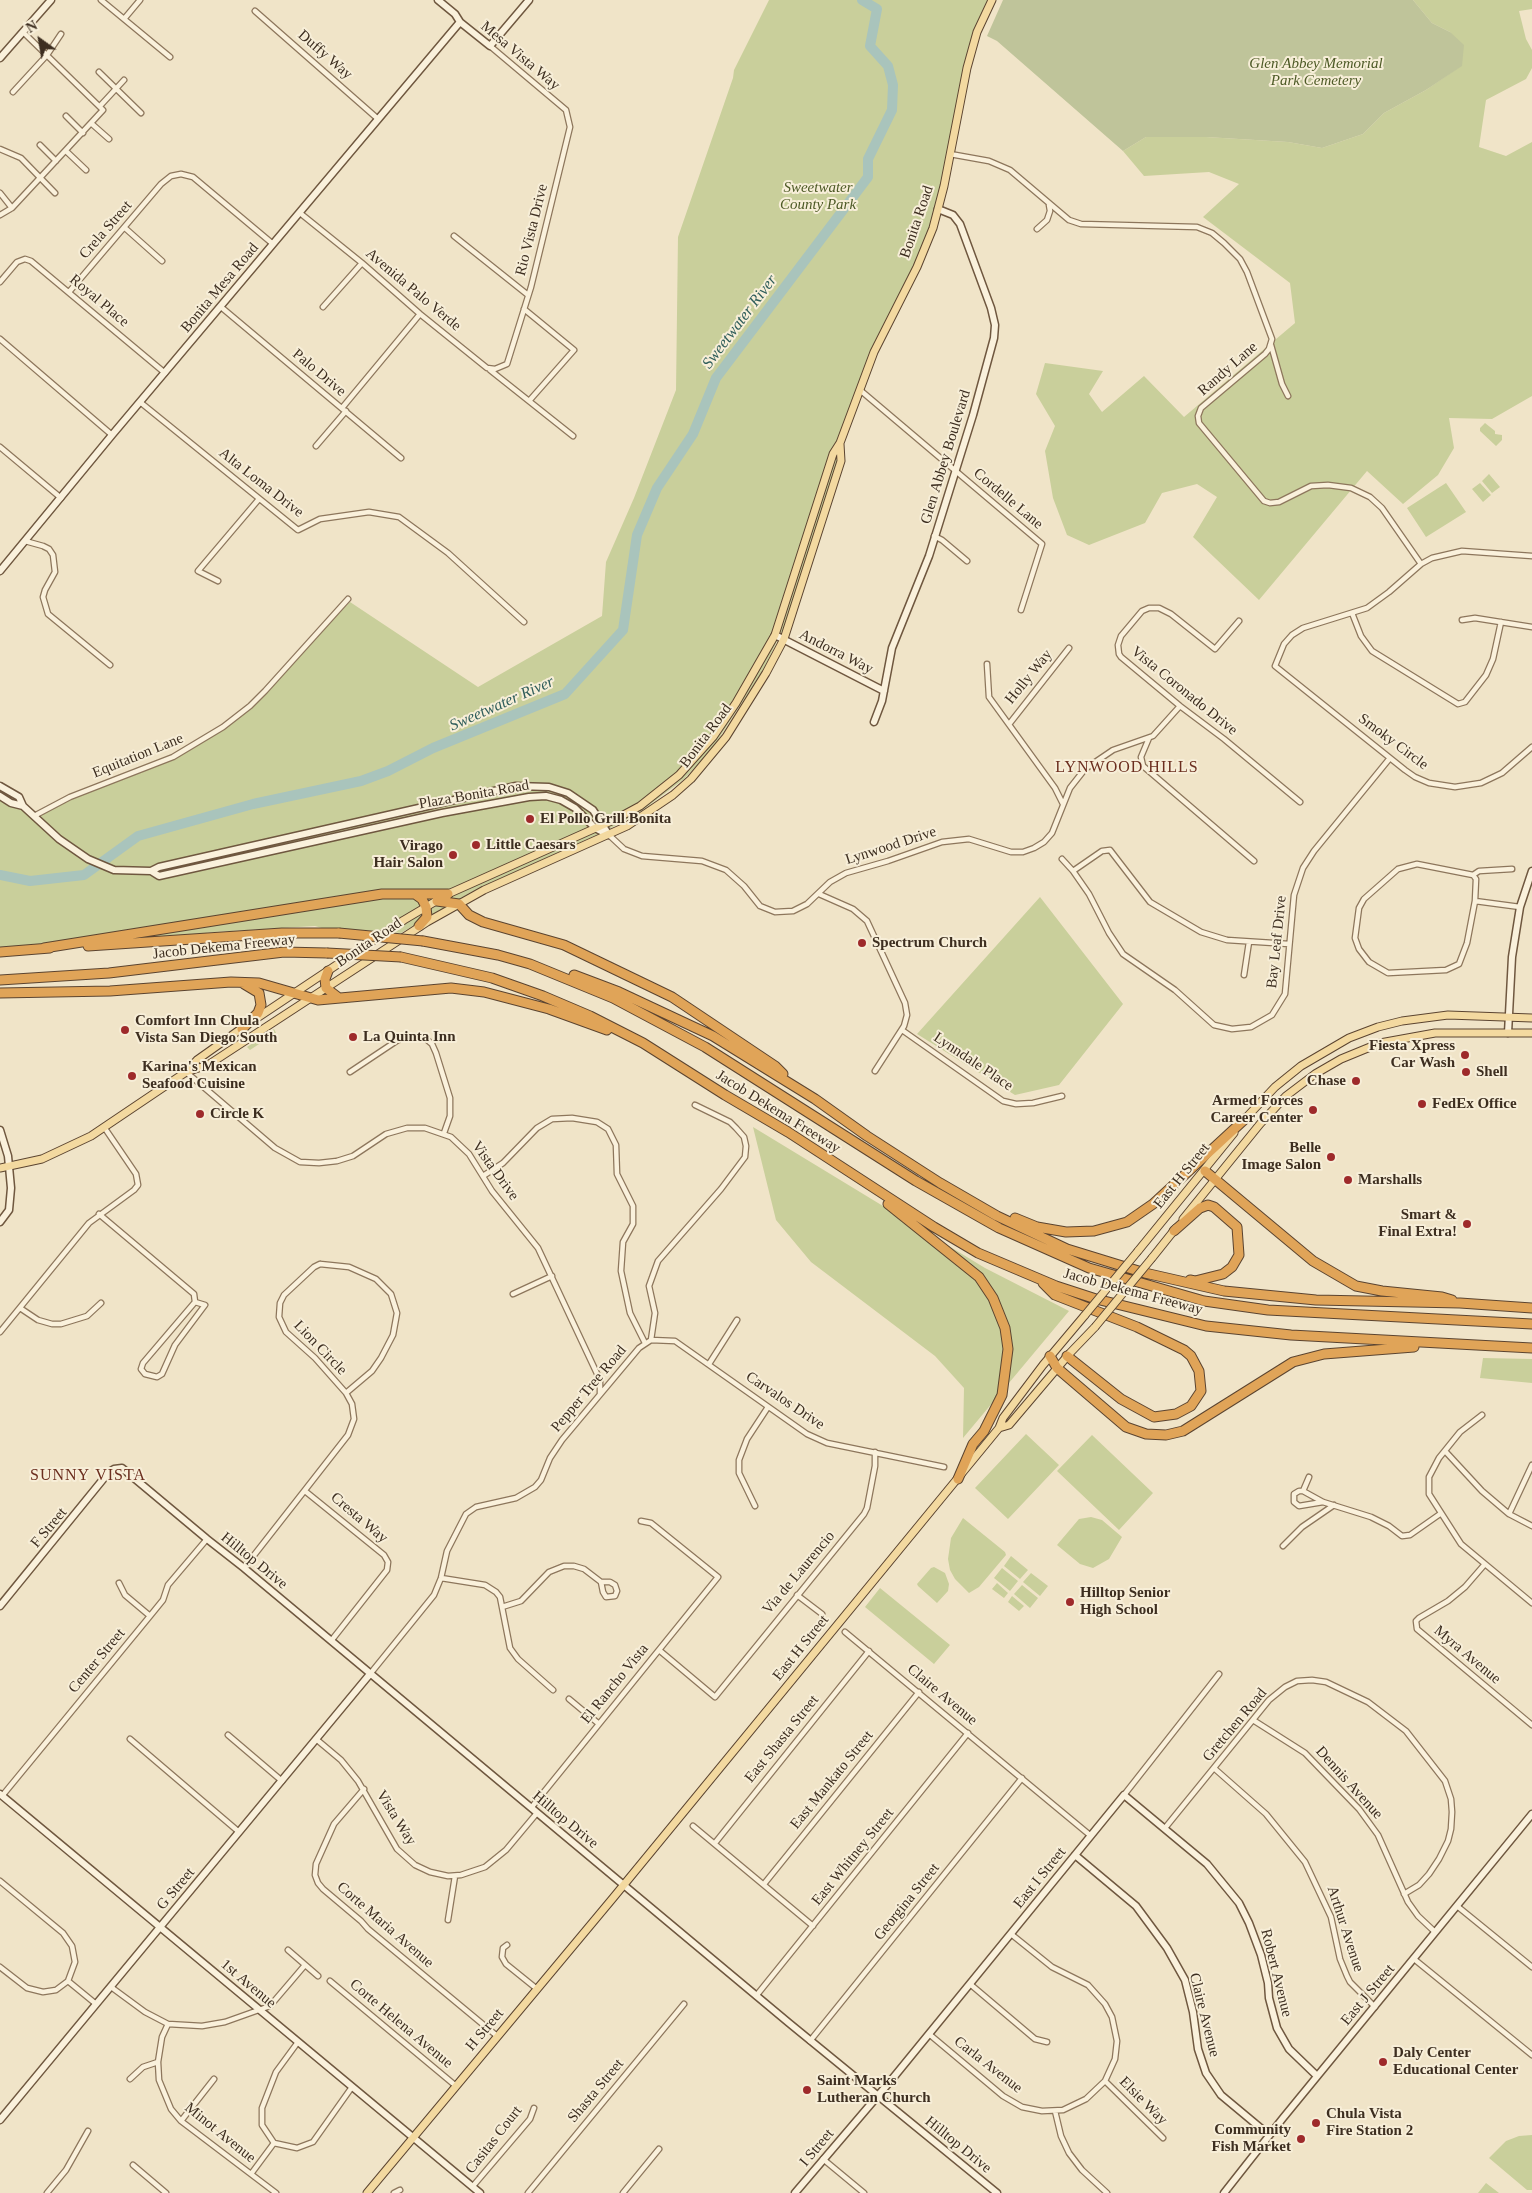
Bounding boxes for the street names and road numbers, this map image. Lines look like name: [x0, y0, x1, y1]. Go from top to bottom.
street label: Mesa Vista Way: [477, 18, 563, 94]
street label: Duffy Way: [294, 26, 356, 84]
street label: Rio Vista Drive: [512, 182, 552, 278]
street label: Bonita Road: [896, 183, 938, 261]
street label: Crela Street: [76, 197, 136, 263]
street label: Bonita Mesa Road: [177, 239, 263, 337]
street label: Avenida Palo Verde: [362, 245, 464, 335]
street label: Royal Place: [66, 271, 132, 331]
street label: Randy Lane: [1195, 338, 1261, 400]
street label: Palo Drive: [288, 345, 350, 401]
street label: Glen Abbey Boulevard: [917, 388, 975, 526]
street label: Alta Loma Drive: [215, 444, 307, 522]
street label: Cordelle Lane: [970, 465, 1046, 533]
street label: Andorra Way: [796, 626, 876, 678]
street label: Vista Coronado Drive: [1127, 643, 1241, 739]
street label: Holly Way: [1002, 646, 1056, 708]
street label: Bonita Road: [676, 700, 736, 772]
street label: Smoky Circle: [1354, 710, 1432, 774]
street label: Equitation Lane: [90, 730, 186, 782]
street label: Plaza Bonita Road: [417, 776, 531, 814]
street label: Lynwood Drive: [843, 823, 939, 869]
street label: Bay Leaf Drive: [1263, 895, 1291, 989]
street label: Bonita Road: [333, 914, 405, 972]
street label: Jacob Dekema Freeway: [152, 931, 296, 963]
street label: Lynndale Place: [930, 1029, 1016, 1095]
street label: Jacob Dekema Freeway: [712, 1066, 844, 1158]
street label: Vista Drive: [468, 1138, 522, 1204]
street label: East H Street: [1150, 1140, 1214, 1212]
street label: Jacob Dekema Freeway: [1061, 1265, 1205, 1319]
street label: Lion Circle: [290, 1317, 350, 1379]
street label: Pepper Tree Road: [547, 1342, 631, 1436]
street label: Carvalos Drive: [742, 1368, 828, 1434]
street label: Cresta Way: [327, 1489, 391, 1547]
street label: F Street: [27, 1504, 71, 1552]
street label: Via de Laurencio: [759, 1528, 839, 1618]
street label: Hilltop Drive: [217, 1529, 291, 1593]
street label: East H Street: [769, 1612, 833, 1684]
street label: Myra Avenue: [1430, 1622, 1504, 1688]
street label: Center Street: [65, 1625, 129, 1697]
street label: El Rancho Vista: [577, 1640, 653, 1728]
street label: Claire Avenue: [903, 1660, 981, 1730]
street label: Gretchen Road: [1199, 1685, 1271, 1765]
street label: East Shasta Street: [741, 1692, 823, 1786]
street label: East Mankato Street: [787, 1727, 877, 1833]
street label: Dennis Avenue: [1312, 1743, 1386, 1823]
street label: Vista Way: [372, 1787, 420, 1849]
street label: Hilltop Drive: [528, 1787, 602, 1853]
street label: East Whitney Street: [808, 1805, 898, 1909]
street label: East I Street: [1010, 1844, 1070, 1912]
street label: Georgina Street: [870, 1860, 944, 1944]
street label: G Street: [153, 1864, 199, 1914]
street label: Corte Maria Avenue: [333, 1878, 437, 1972]
street label: Arthur Avenue: [1323, 1884, 1367, 1974]
street label: Robert Avenue: [1256, 1927, 1296, 2019]
street label: 1st Avenue: [217, 1956, 279, 2012]
street label: East J Street: [1337, 1961, 1399, 2029]
street label: Claire Avenue: [1185, 1971, 1223, 2059]
street label: Corte Helena Avenue: [346, 1976, 456, 2072]
street label: H Street: [462, 2005, 508, 2055]
street label: Carla Avenue: [950, 2033, 1026, 2097]
street label: Shasta Street: [564, 2055, 628, 2127]
street label: Elsie Way: [1115, 2073, 1171, 2129]
street label: Minot Avenue: [181, 2099, 259, 2167]
street label: Casitas Court: [462, 2102, 526, 2178]
street label: Hilltop Drive: [921, 2113, 995, 2177]
street label: I Street: [796, 2125, 838, 2171]

